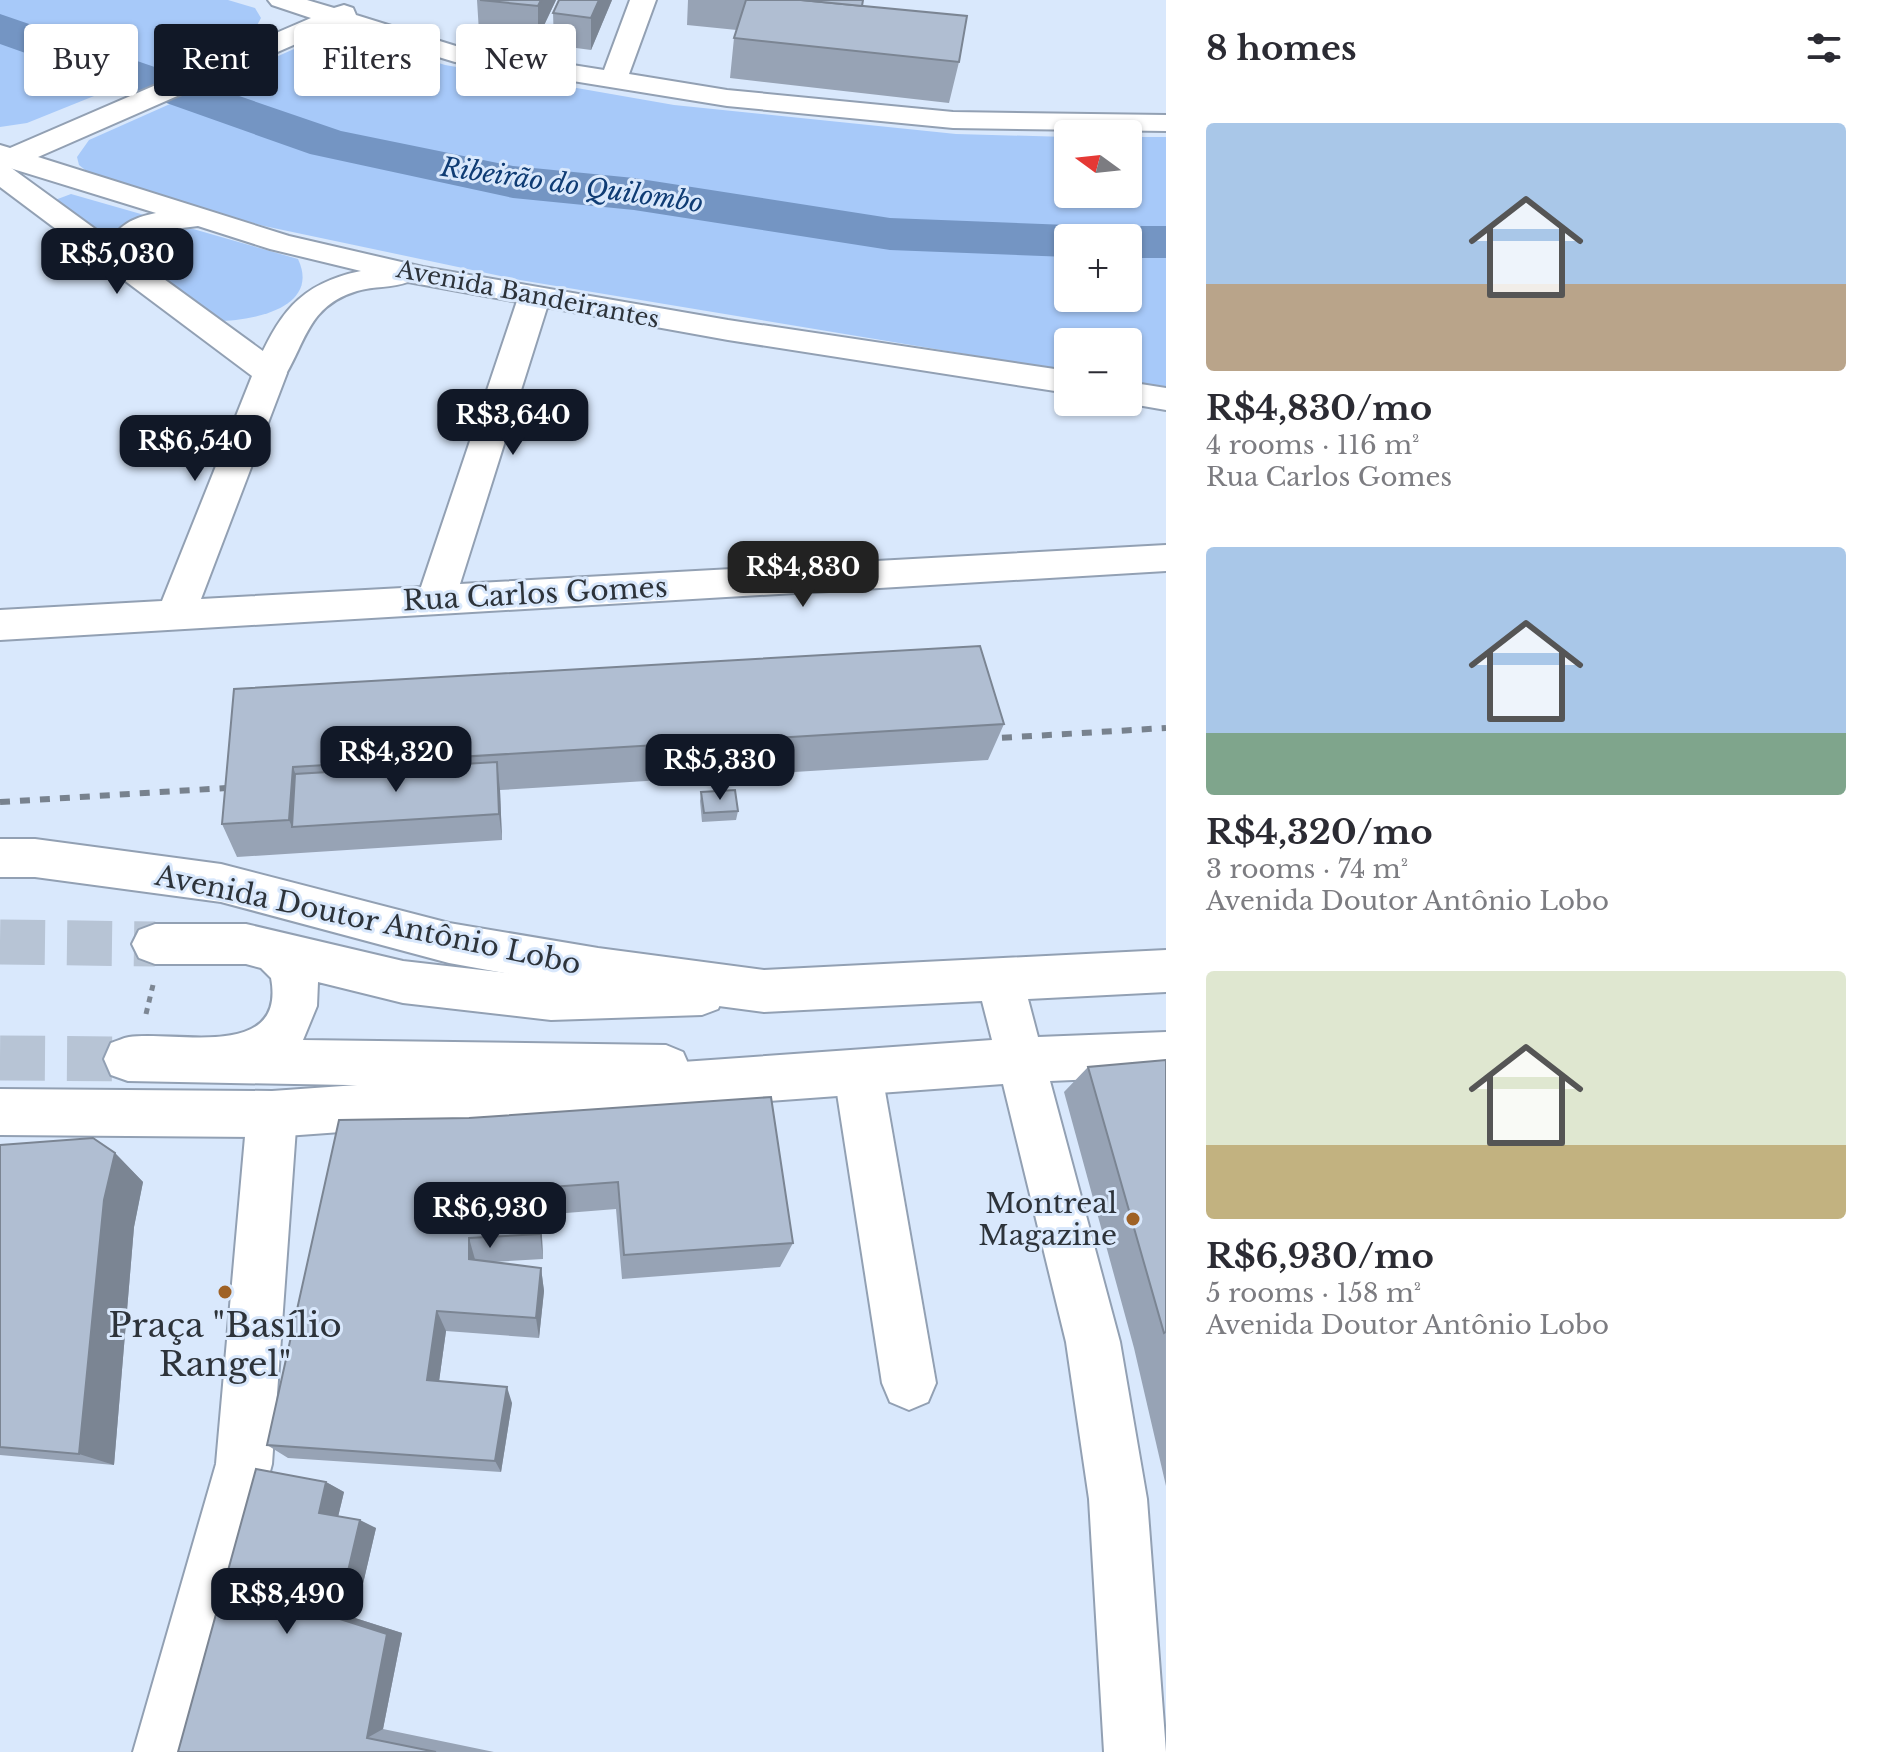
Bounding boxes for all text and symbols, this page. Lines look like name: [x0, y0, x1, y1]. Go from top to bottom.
chip: Buy: [24, 24, 138, 96]
chip: Rent: [154, 24, 278, 96]
chip: Filters: [294, 24, 440, 96]
chip: New: [456, 24, 576, 96]
icon: filters: [1802, 26, 1846, 70]
text: 8 homes: [1206, 27, 1357, 69]
north arrow: [1054, 120, 1142, 208]
map controls: [1054, 120, 1142, 416]
water label: Ribeirão do Quilombo: [438, 151, 705, 219]
icon: home: [1454, 175, 1598, 319]
button: +: [1054, 224, 1142, 312]
pin: R$5,030: [43, 228, 191, 296]
text: R$5,030: [59, 238, 175, 270]
street label: Avenida Bandeirantes: [393, 254, 662, 334]
button: −: [1054, 328, 1142, 416]
text: R$4,830/mo: [1206, 387, 1432, 429]
pin: R$3,640: [439, 389, 587, 457]
text: R$3,640: [455, 399, 571, 431]
pin: R$6,540: [121, 415, 269, 483]
text: R$6,540: [138, 425, 252, 457]
text: 4 rooms · 116 m²: [1206, 429, 1420, 461]
text: Rua Carlos Gomes: [1206, 461, 1452, 493]
pin: R$4,830: [729, 541, 877, 609]
text: R$4,830: [746, 551, 860, 583]
street label: Rua Carlos Gomes: [402, 570, 668, 618]
icon: home: [1454, 599, 1598, 743]
pin: R$4,320: [322, 726, 470, 794]
pin: R$5,330: [646, 734, 794, 802]
text: R$4,320: [338, 736, 454, 768]
text: R$5,330: [664, 744, 776, 776]
text: R$4,320/mo: [1206, 811, 1433, 853]
text: 3 rooms · 74 m²: [1206, 853, 1408, 885]
street label: Avenida Doutor Antônio Lobo: [151, 858, 584, 982]
text: Avenida Doutor Antônio Lobo: [1206, 885, 1609, 917]
icon: home: [1454, 1023, 1598, 1167]
pin: R$6,930: [416, 1182, 564, 1250]
place label: Montreal Magazine: [978, 1186, 1117, 1253]
text: R$6,930: [432, 1192, 548, 1224]
marker: Montreal Magazine: [1124, 1210, 1142, 1228]
text: R$6,930/mo: [1206, 1235, 1434, 1277]
text: 5 rooms · 158 m²: [1206, 1277, 1421, 1309]
marker: Praça "Basílio Rangel": [216, 1283, 234, 1301]
place label: Praça "Basílio Rangel": [108, 1304, 342, 1385]
text: Avenida Doutor Antônio Lobo: [1206, 1309, 1609, 1341]
pin: R$8,490: [213, 1568, 361, 1636]
text: R$8,490: [229, 1578, 345, 1610]

